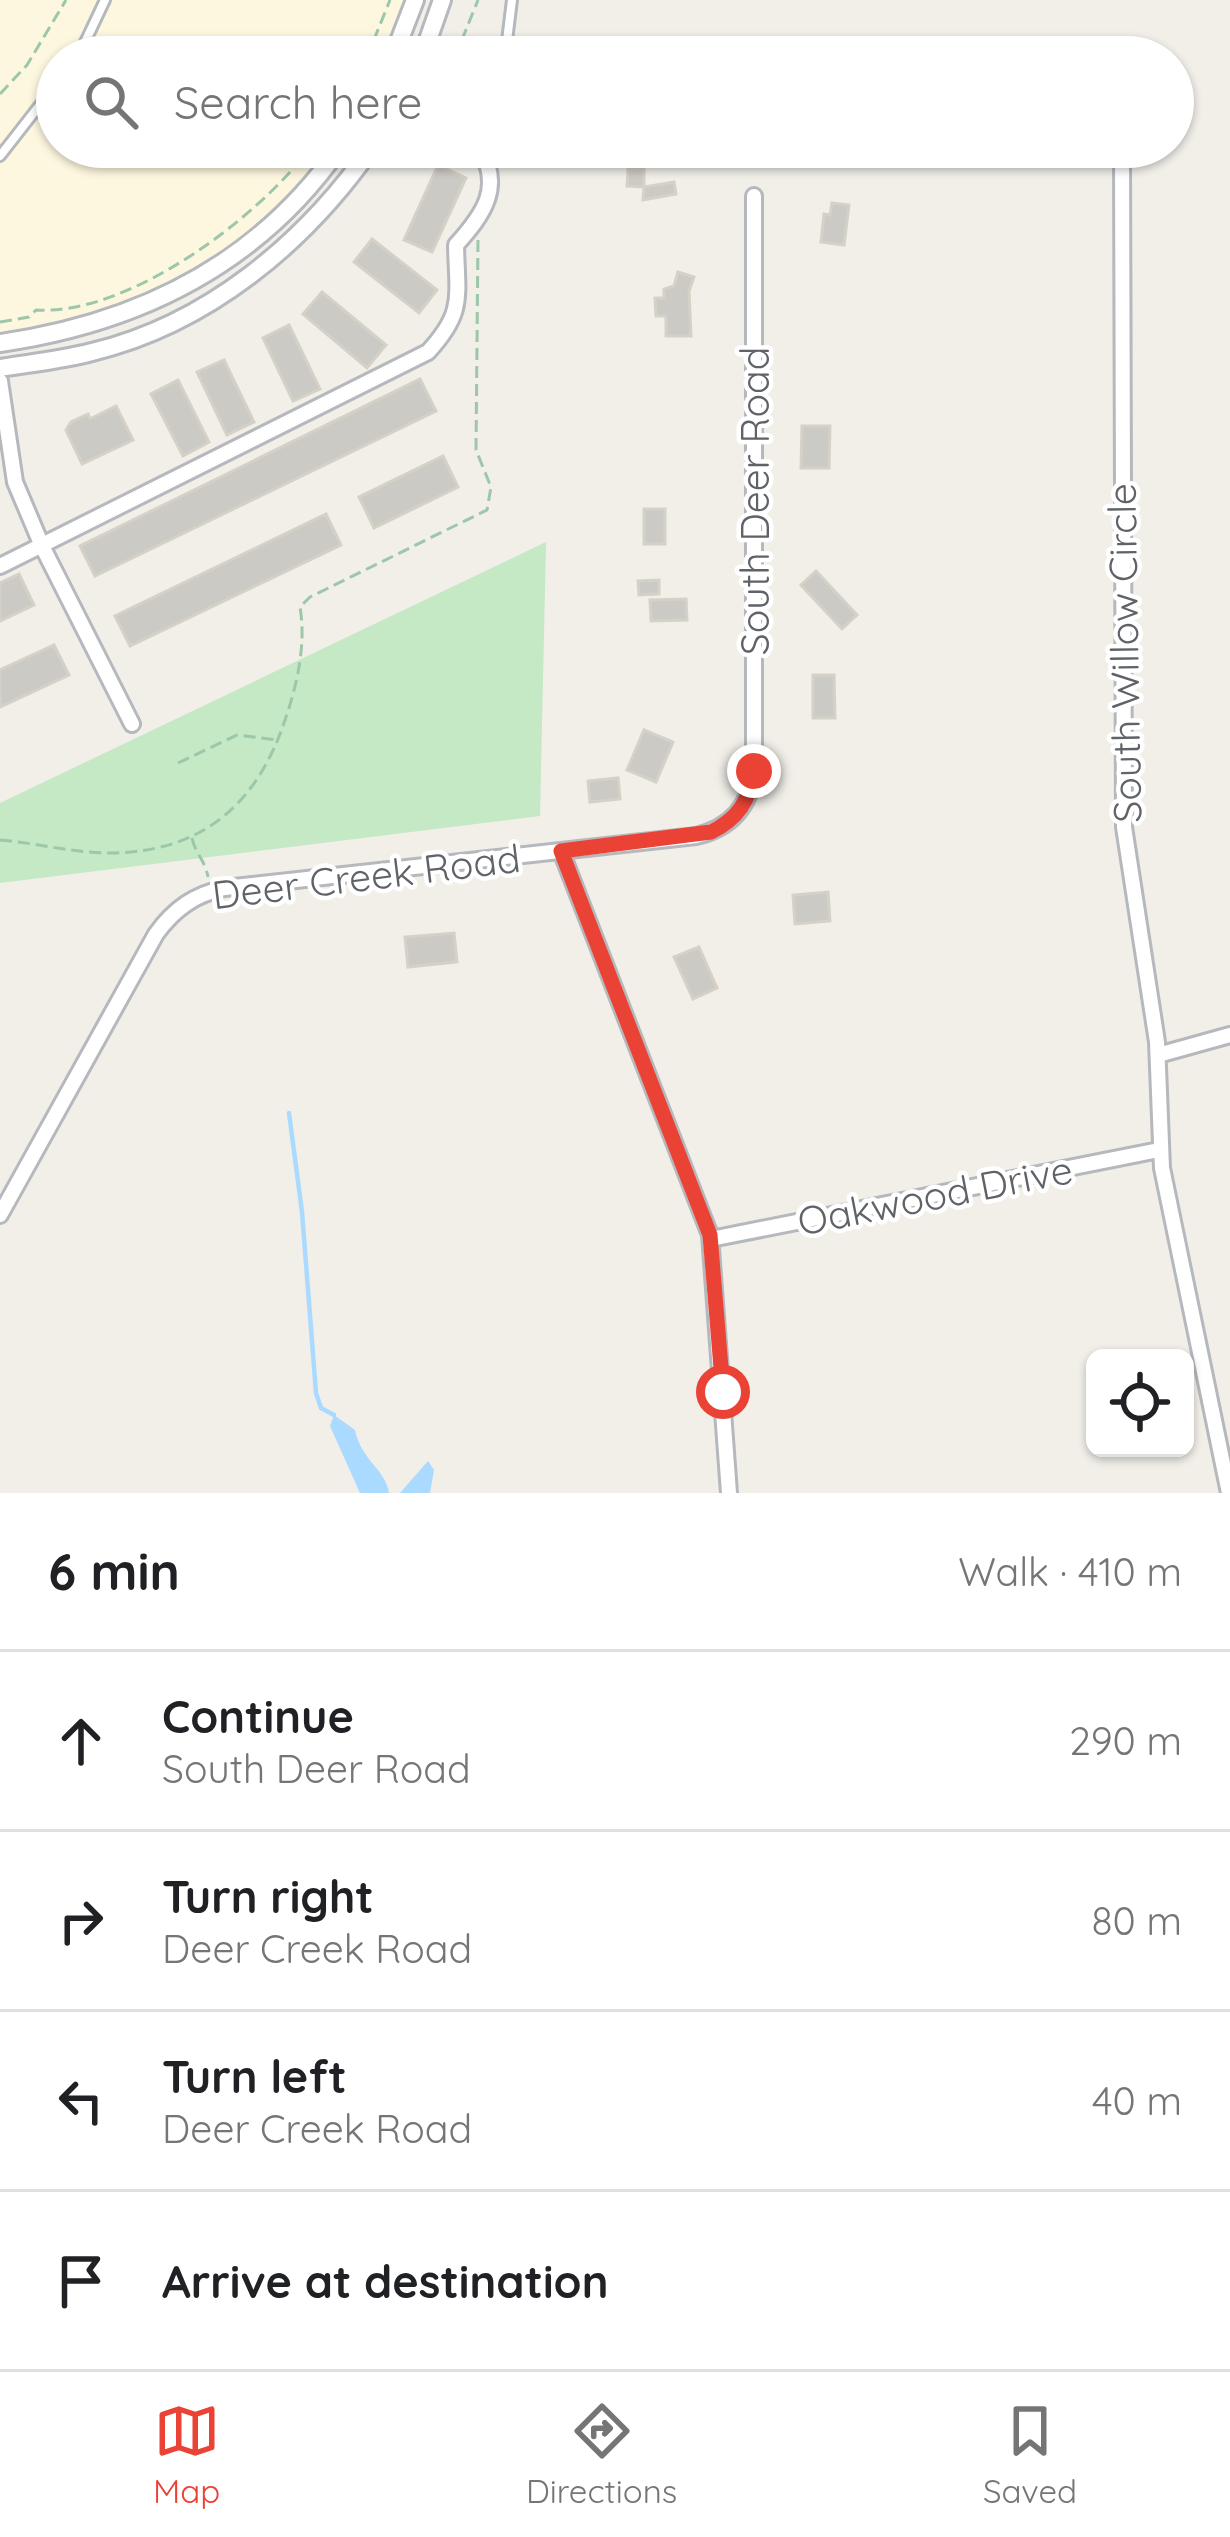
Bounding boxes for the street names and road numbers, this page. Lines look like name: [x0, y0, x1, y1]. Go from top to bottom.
street label: South Deer Road: [730, 347, 779, 655]
street label: South Willow Circle: [1097, 483, 1151, 823]
street label: Deer Creek Road: [209, 833, 523, 919]
street label: Oakwood Drive: [793, 1144, 1077, 1246]

